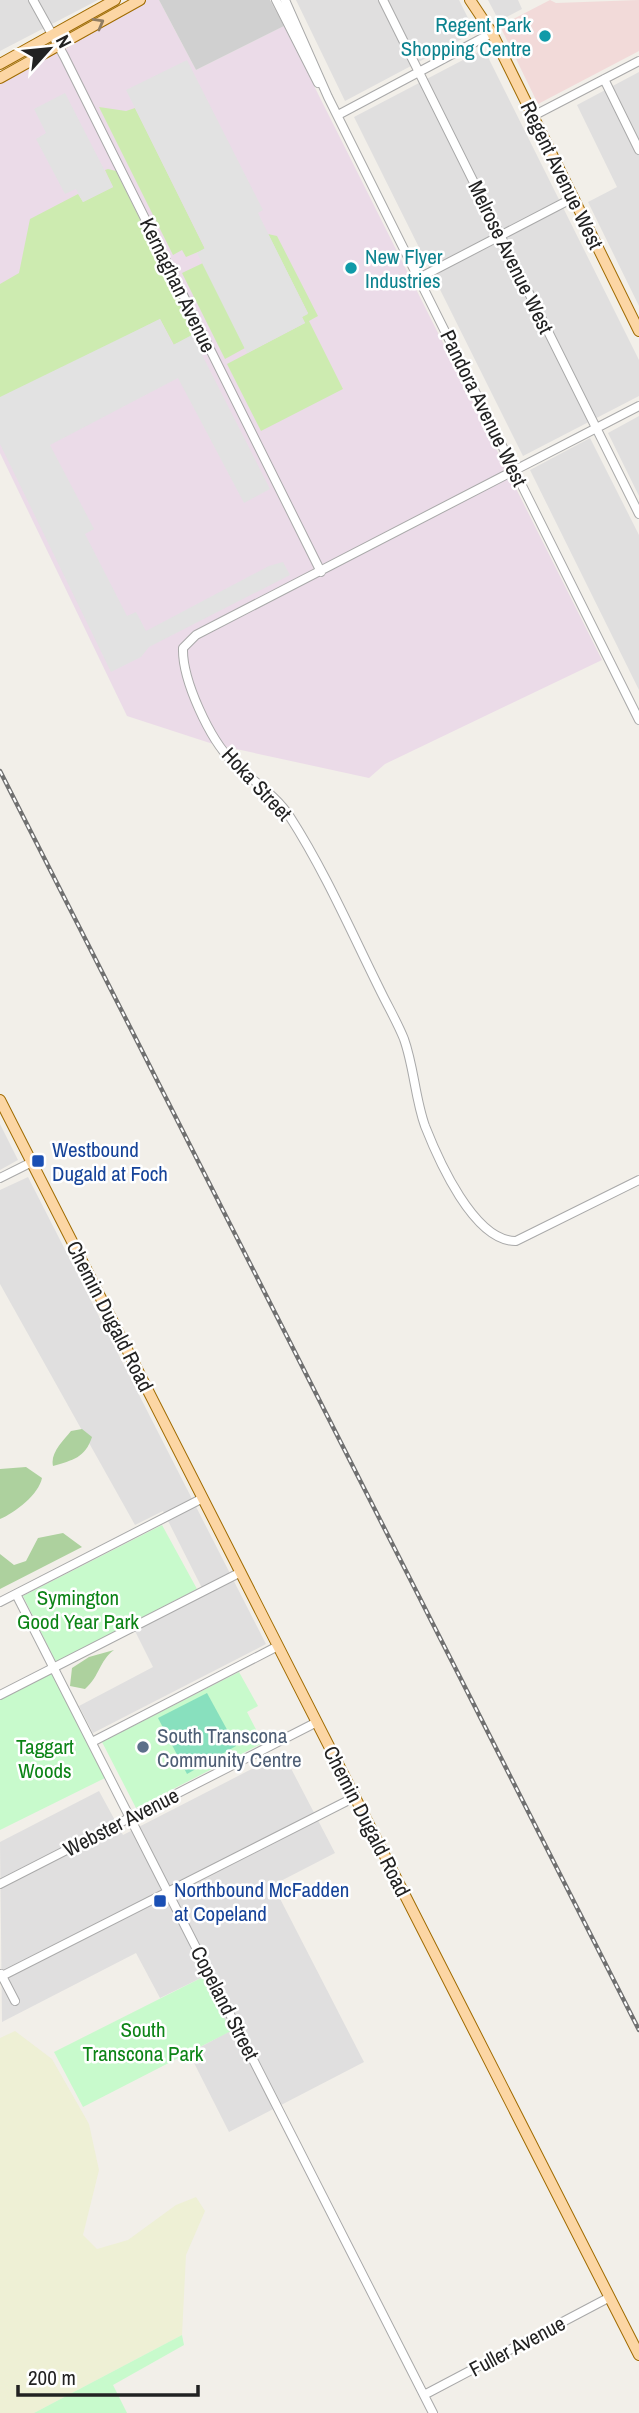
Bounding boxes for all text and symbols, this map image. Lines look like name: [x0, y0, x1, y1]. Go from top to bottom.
place label: Regent Park Shopping Centre: [401, 10, 531, 63]
north arrow: [14, 14, 84, 84]
one-way arrow: [92, 18, 105, 31]
marker: Regent Park Shopping Centre: [537, 28, 553, 44]
text: N: [50, 30, 78, 52]
street label: Regent Avenue West: [514, 96, 610, 254]
street label: Melrose Avenue West: [461, 176, 561, 339]
street label: Kernaghan Avenue: [133, 213, 223, 357]
place label: New Flyer Industries: [365, 242, 443, 295]
marker: New Flyer Industries: [343, 260, 359, 276]
street label: Pandora Avenue West: [434, 325, 535, 491]
street label: Hoka Street: [215, 741, 299, 827]
place label: Westbound Dugald at Foch: [52, 1135, 168, 1188]
marker: Westbound Dugald at Foch: [30, 1153, 46, 1169]
street label: Chemin Dugald Road: [59, 1236, 161, 1396]
park label: Symington Good Year Park: [17, 1583, 139, 1636]
place label: South Transcona Community Centre: [157, 1721, 302, 1774]
park label: Taggart Woods: [16, 1732, 74, 1785]
marker: South Transcona Community Centre: [135, 1739, 151, 1755]
street label: Chemin Dugald Road: [316, 1741, 418, 1901]
street label: Webster Avenue: [58, 1781, 184, 1863]
place label: Northbound McFadden at Copeland: [174, 1875, 349, 1928]
marker: Northbound McFadden at Copeland: [152, 1893, 168, 1909]
street label: Copeland Street: [184, 1941, 266, 2065]
park label: South Transcona Park: [83, 2015, 204, 2068]
street label: Fuller Avenue: [464, 2309, 570, 2383]
scale bar: [18, 2354, 198, 2398]
text: 200 m: [28, 2363, 76, 2392]

